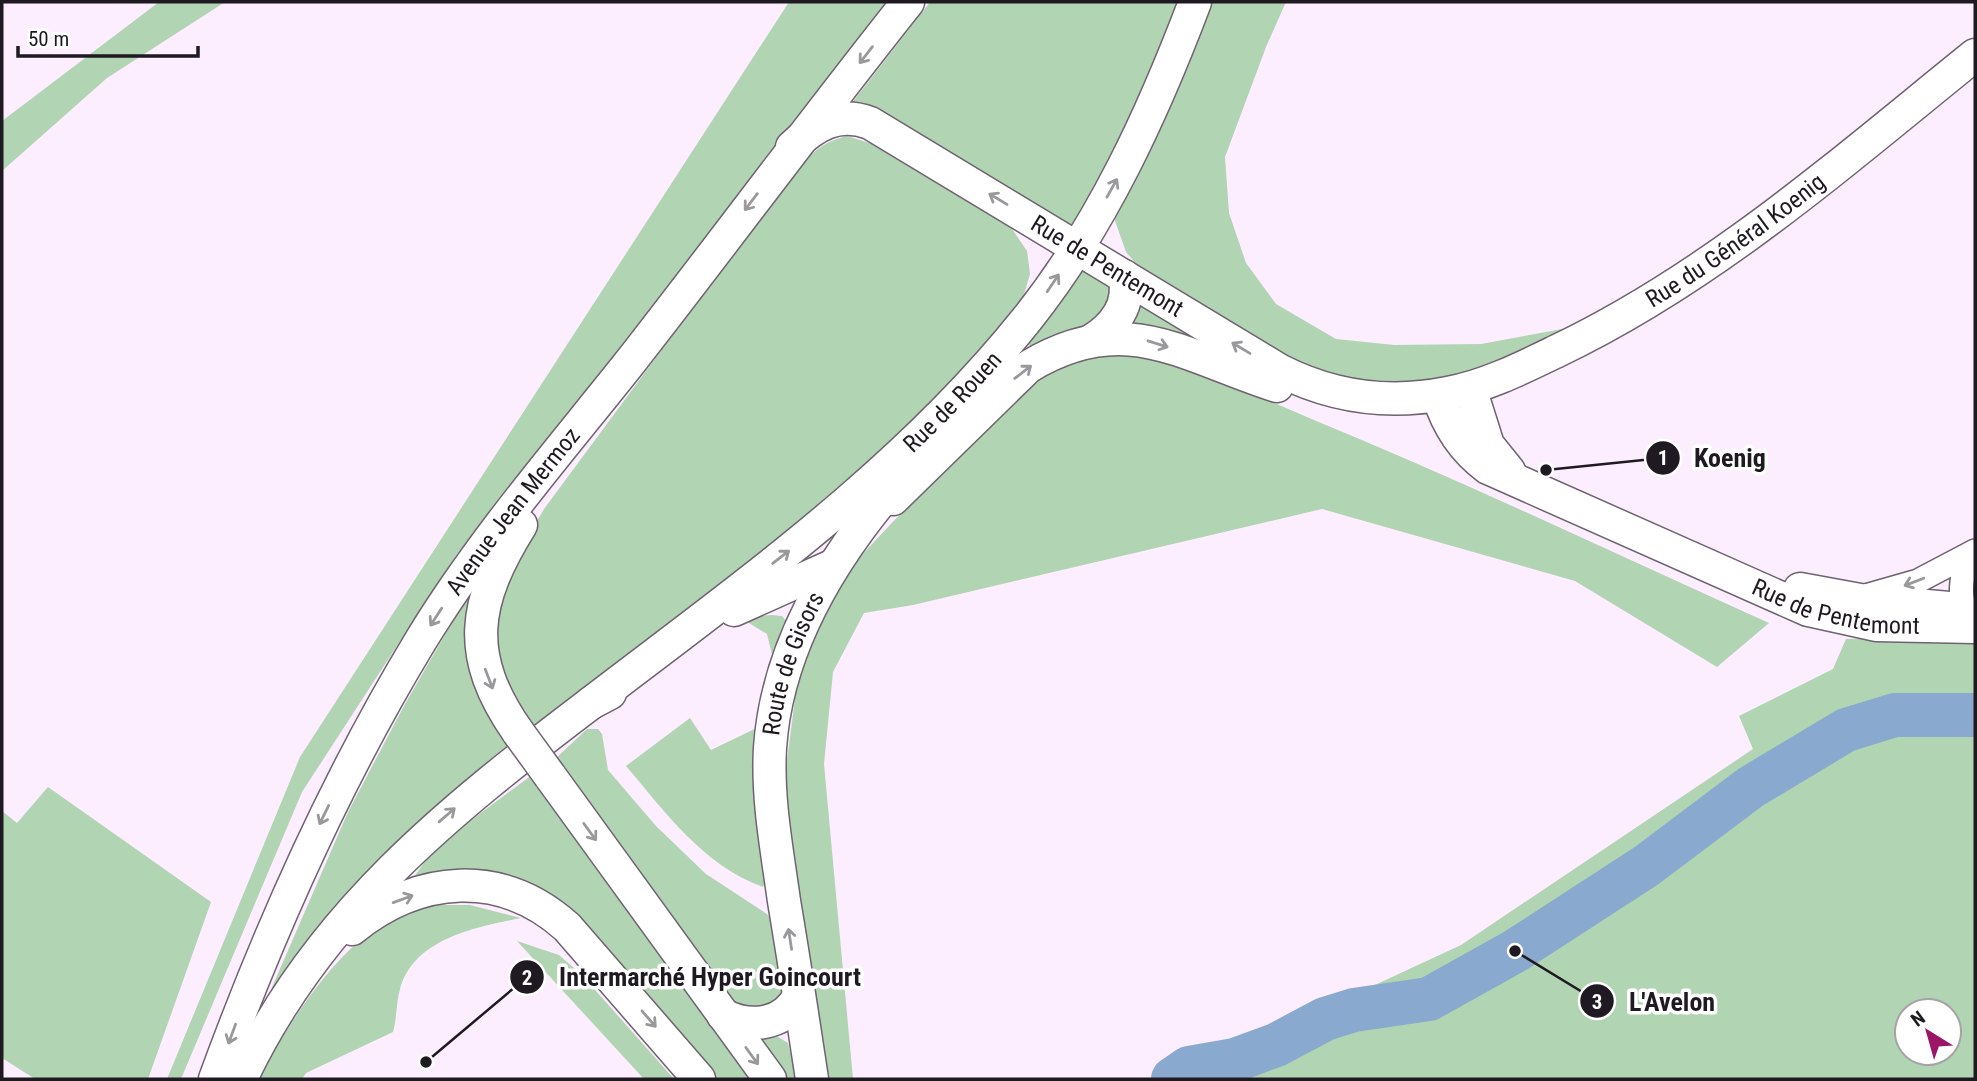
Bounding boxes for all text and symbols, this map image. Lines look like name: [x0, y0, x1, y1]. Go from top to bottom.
scale bar: [18, 14, 198, 58]
text: 50 m: [28, 27, 69, 51]
one-way arrow: [858, 46, 873, 64]
street label: Rue du Général Koenig: [1641, 168, 1831, 313]
one-way arrow: [1106, 178, 1119, 199]
one-way arrow: [988, 191, 1008, 205]
one-way arrow: [744, 192, 759, 211]
street label: Rue de Pentemont: [1026, 210, 1188, 323]
one-way arrow: [1046, 274, 1060, 293]
one-way arrow: [1146, 338, 1168, 351]
one-way arrow: [1231, 340, 1251, 354]
street label: Rue de Rouen: [898, 346, 1007, 458]
one-way arrow: [1013, 364, 1032, 379]
street label: Avenue Jean Mermoz: [440, 422, 586, 600]
callout: Koenig: [1645, 434, 1780, 481]
text: Koenig: [1694, 443, 1766, 473]
text: 1: [1658, 446, 1668, 470]
one-way arrow: [772, 550, 790, 565]
street label: Rue de Pentemont: [1748, 573, 1920, 640]
one-way arrow: [1904, 576, 1926, 589]
street label: Route de Gisors: [757, 587, 830, 737]
one-way arrow: [429, 607, 443, 626]
one-way arrow: [483, 668, 496, 689]
one-way arrow: [317, 804, 331, 825]
one-way arrow: [438, 807, 456, 823]
one-way arrow: [583, 822, 597, 841]
one-way arrow: [391, 892, 413, 904]
one-way arrow: [783, 928, 796, 951]
callout: Intermarché Hyper Goincourt: [510, 954, 875, 1001]
text: Intermarché Hyper Goincourt: [559, 962, 861, 992]
text: 2: [522, 966, 532, 990]
callout: L'Avelon: [1580, 978, 1729, 1025]
text: L'Avelon: [1629, 987, 1715, 1017]
text: 3: [1592, 990, 1602, 1014]
north arrow: [1893, 997, 1963, 1067]
text: N: [1907, 1006, 1930, 1032]
one-way arrow: [641, 1010, 657, 1028]
one-way arrow: [224, 1023, 237, 1045]
one-way arrow: [745, 1046, 760, 1064]

